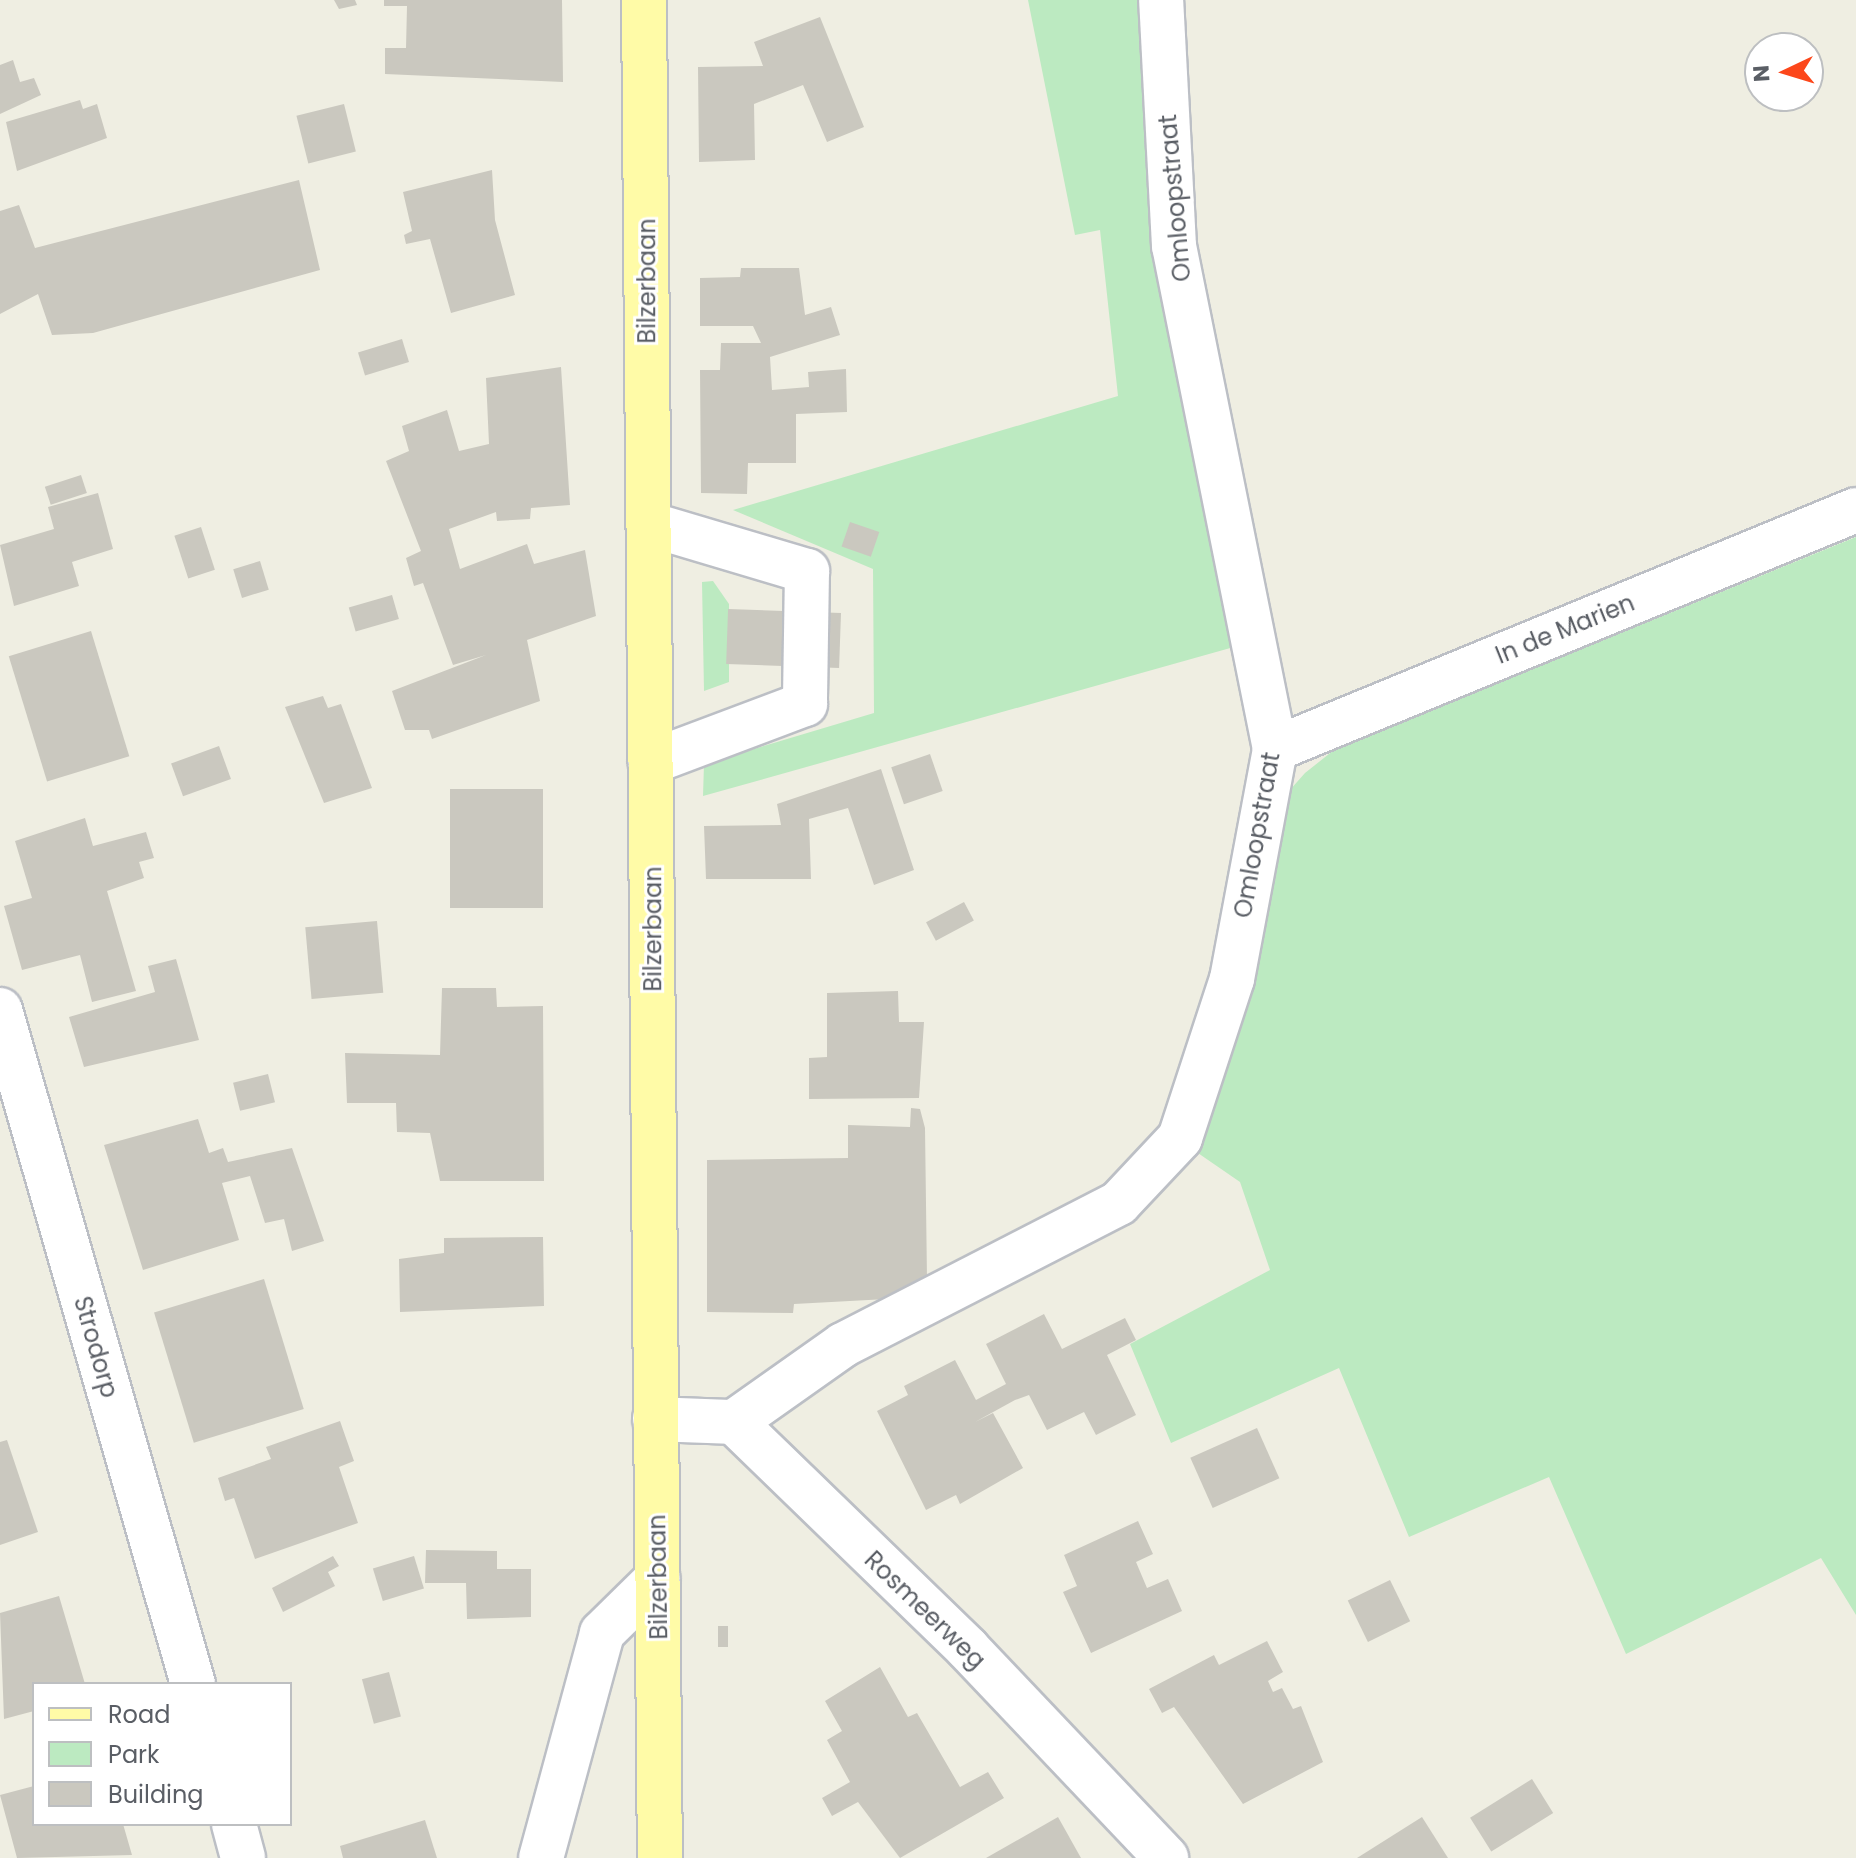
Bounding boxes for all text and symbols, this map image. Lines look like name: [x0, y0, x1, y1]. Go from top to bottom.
north arrow: [1744, 32, 1824, 112]
text: N: [1746, 64, 1778, 83]
street label: Omloopstraat: [1153, 113, 1197, 283]
street label: Bilzerbaan: [633, 218, 661, 344]
street label: In de Marien: [1491, 588, 1639, 670]
street label: Omloopstraat: [1228, 750, 1286, 920]
street label: Bilzerbaan: [639, 866, 667, 992]
street label: Strodorp: [68, 1293, 124, 1401]
street label: Bilzerbaan: [643, 1514, 673, 1640]
street label: Rosmeerweg: [859, 1545, 991, 1675]
legend: [32, 1682, 292, 1826]
text: Road: [108, 1698, 170, 1731]
text: Park: [108, 1738, 159, 1771]
text: Building: [108, 1778, 204, 1811]

